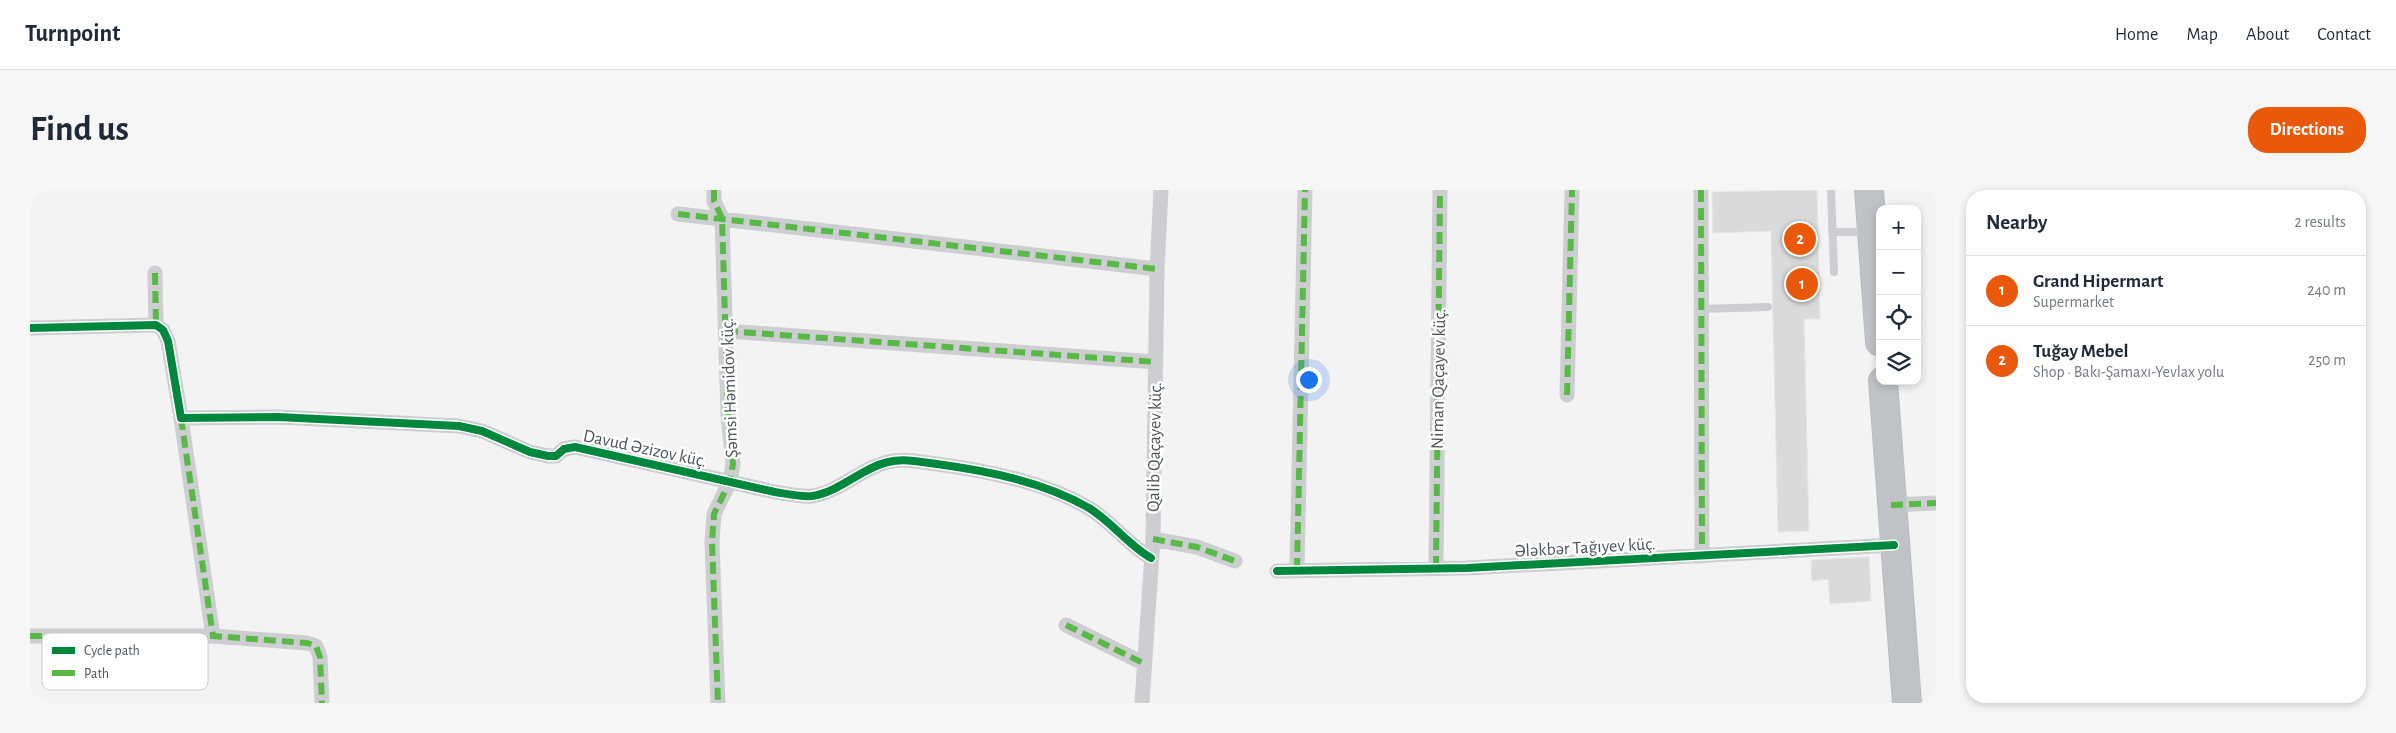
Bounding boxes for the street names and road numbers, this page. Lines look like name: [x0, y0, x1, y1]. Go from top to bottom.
street label: Niman Qaçayev küç.: [1429, 309, 1449, 449]
street label: Şəmsi Həmidov küç.: [719, 318, 741, 458]
street label: Qalib Qaçayev küç.: [1145, 382, 1165, 512]
street label: Davud Əzizov küç.: [581, 427, 708, 471]
street label: Ələkbər Tağıyev küç.: [1514, 535, 1656, 561]

